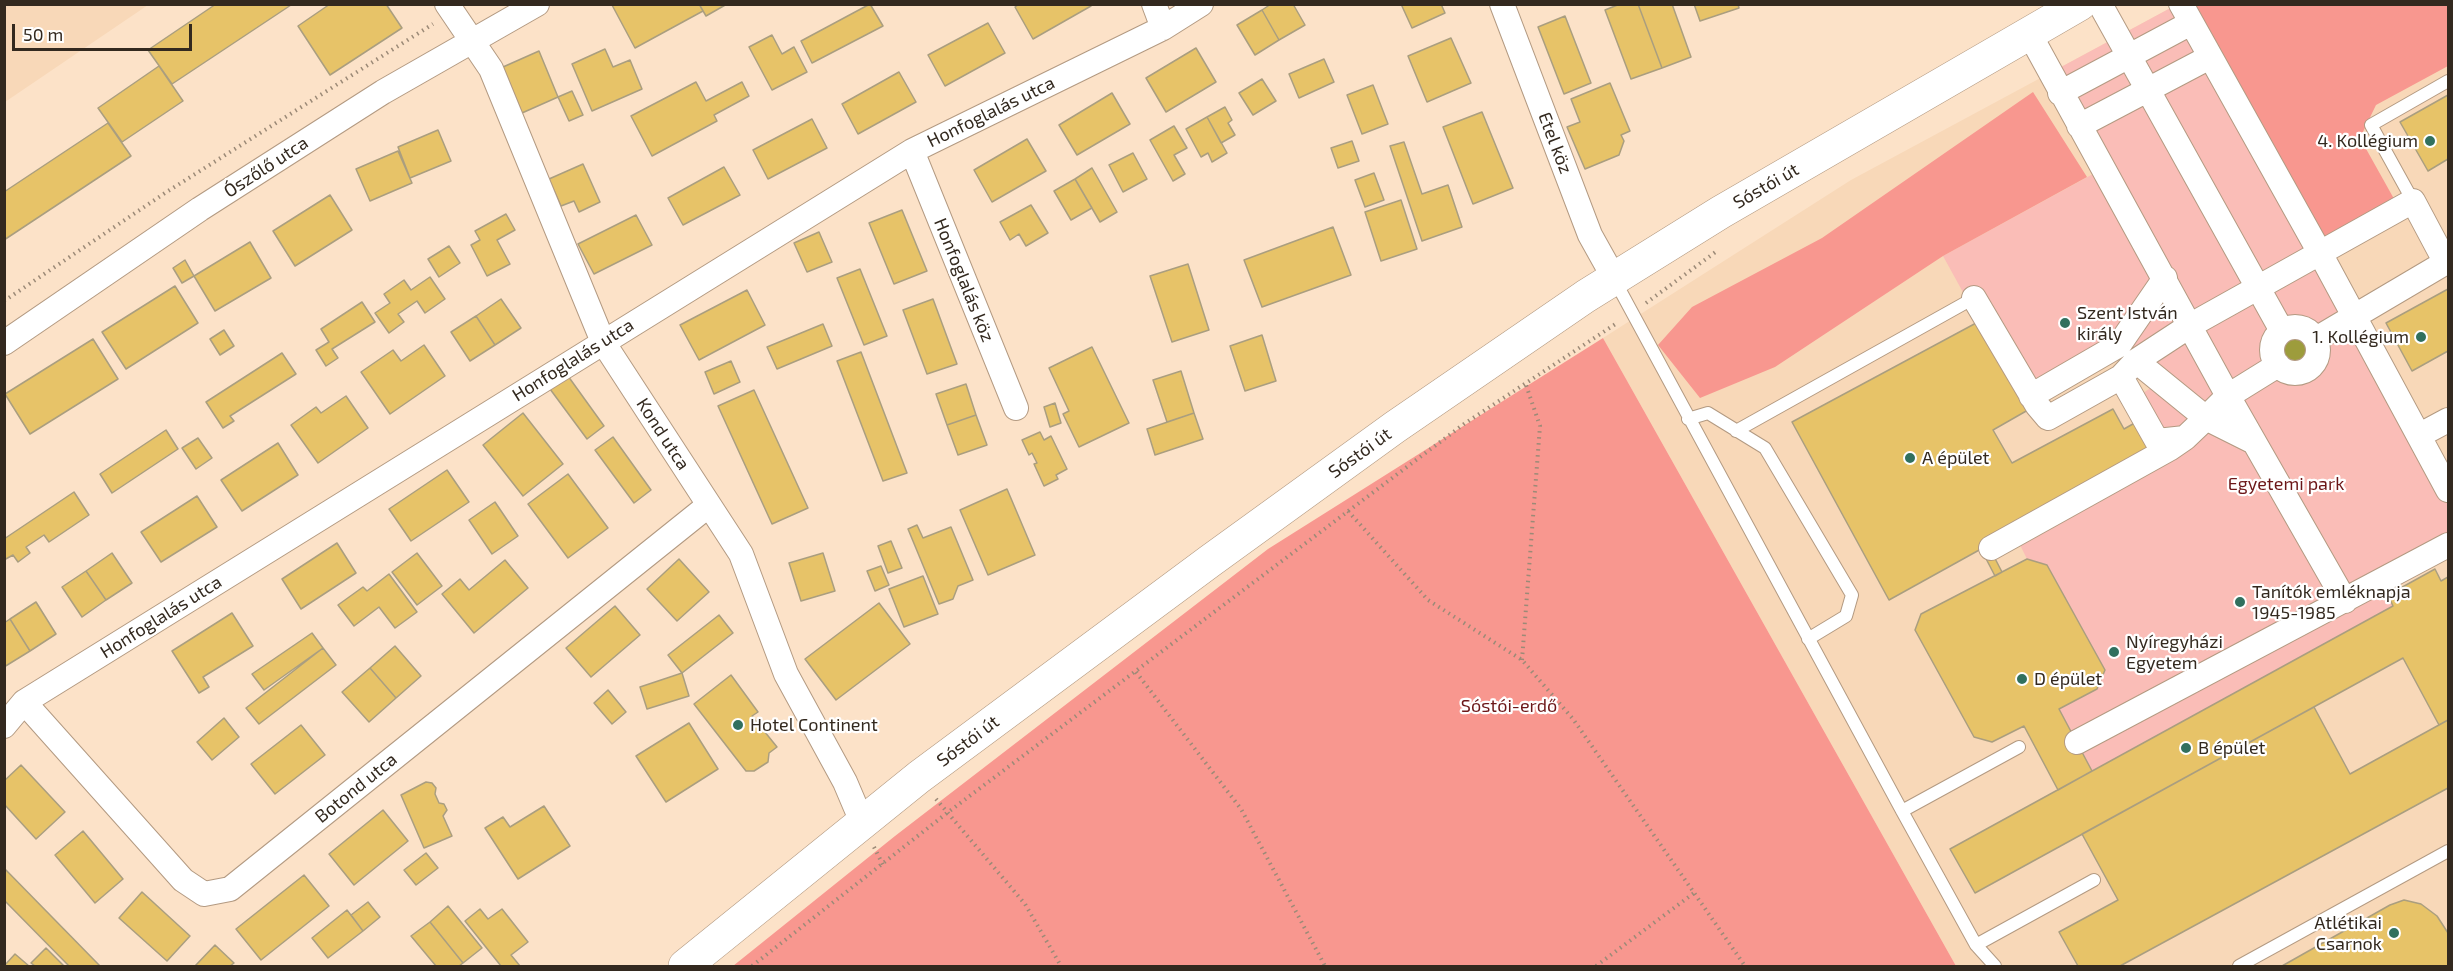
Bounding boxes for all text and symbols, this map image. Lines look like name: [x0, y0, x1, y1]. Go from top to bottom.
scale bar: [15, 12, 195, 50]
text: 50 m: [23, 23, 63, 45]
street label: Honfoglalás utca: [924, 72, 1058, 152]
street label: Etel köz: [1533, 109, 1577, 177]
place label: 4. Kollégium: [2317, 130, 2418, 152]
street label: Ószőlő utca: [220, 132, 312, 202]
marker: 4. Kollégium: [2423, 134, 2437, 148]
street label: Sóstói út: [1729, 159, 1803, 213]
street label: Honfoglalás köz: [929, 215, 999, 345]
place label: Szent István király: [2077, 302, 2178, 344]
street label: Honfoglalás utca: [508, 314, 638, 406]
marker: Szent István király: [2058, 316, 2072, 330]
place label: 1. Kollégium: [2312, 326, 2409, 348]
marker: 1. Kollégium: [2414, 330, 2428, 344]
street label: Kond utca: [632, 394, 694, 474]
street label: Sóstói út: [1324, 423, 1396, 483]
place label: A épület: [1922, 447, 1989, 469]
marker: A épület: [1903, 451, 1917, 465]
park label: Egyetemi park: [2228, 473, 2344, 495]
street label: Honfoglalás utca: [96, 571, 226, 663]
place label: Tanítók emléknapja 1945-1985: [2252, 581, 2411, 624]
marker: Tanítók emléknapja 1945-1985: [2233, 595, 2247, 609]
place label: Nyíregyházi Egyetem: [2126, 631, 2223, 674]
marker: Nyíregyházi Egyetem: [2107, 645, 2121, 659]
place label: D épület: [2034, 668, 2102, 690]
marker: D épület: [2015, 672, 2029, 686]
park label: Sóstói-erdő: [1461, 695, 1557, 717]
street label: Sóstói út: [933, 711, 1003, 771]
place label: Hotel Continent: [750, 714, 878, 736]
marker: Hotel Continent: [731, 718, 745, 732]
place label: B épület: [2198, 737, 2265, 759]
marker: B épület: [2179, 741, 2193, 755]
street label: Botond utca: [311, 748, 401, 828]
place label: Atlétikai Csarnok: [2314, 912, 2382, 954]
marker: Atlétikai Csarnok: [2387, 926, 2401, 940]

